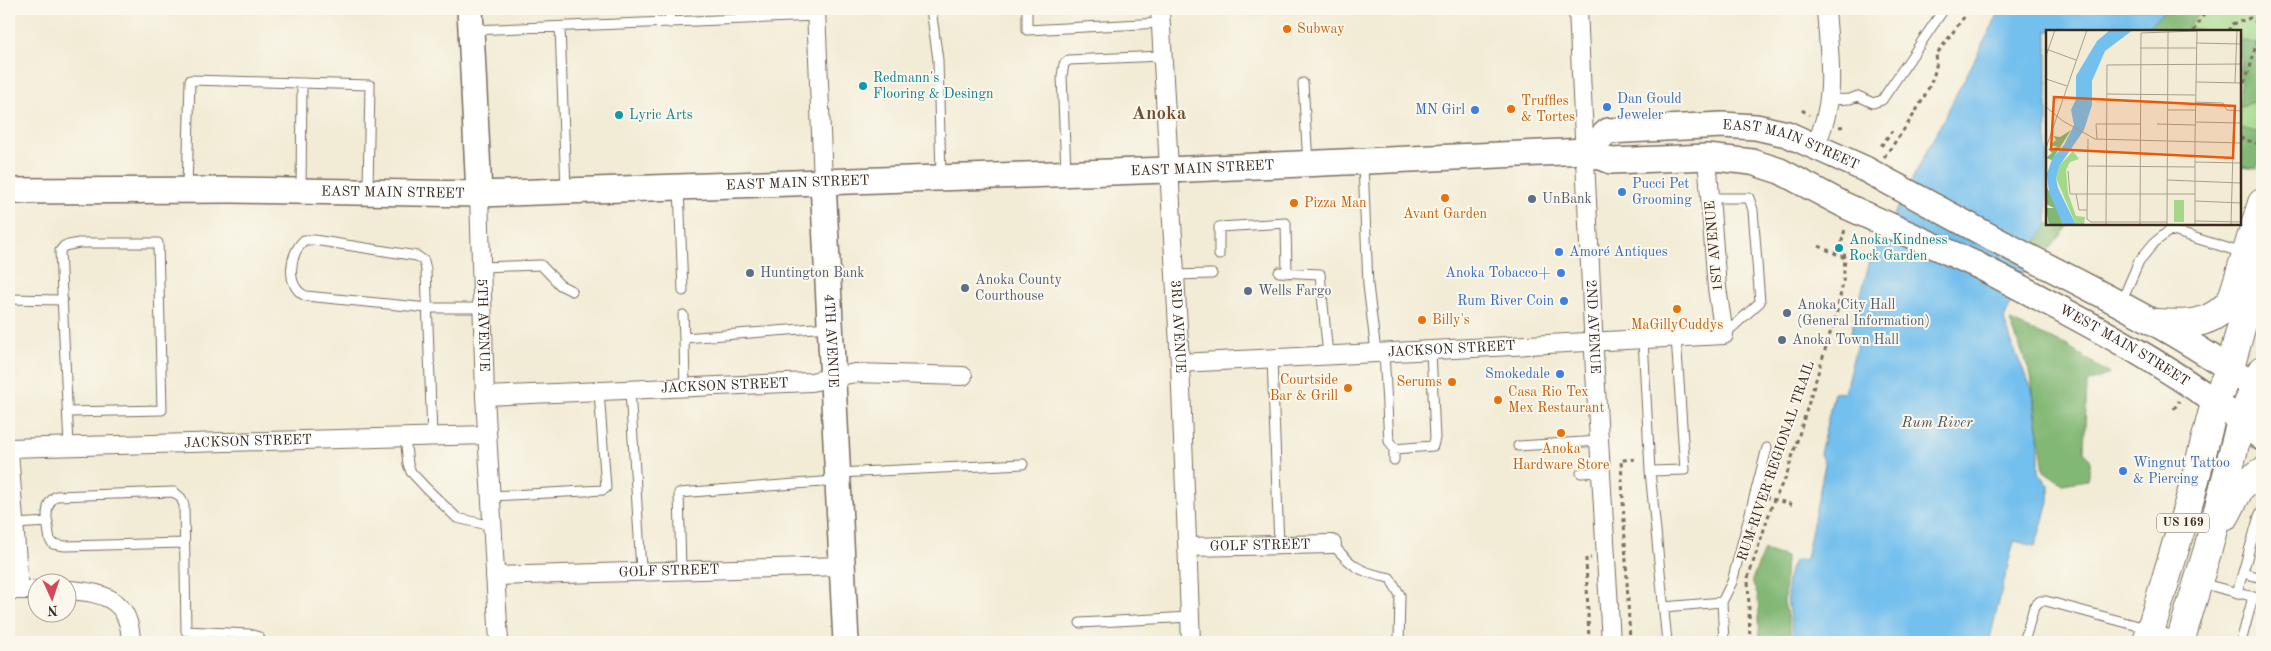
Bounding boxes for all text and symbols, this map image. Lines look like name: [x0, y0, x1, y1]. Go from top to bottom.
place label: Subway: [1297, 22, 1345, 36]
marker: Subway: [1281, 23, 1293, 35]
inset map: [2046, 30, 2241, 225]
place label: Redmann's Flooring & Desingn: [873, 71, 994, 101]
marker: Redmann's Flooring & Desingn: [857, 80, 869, 92]
place label: Dan Gould Jeweler: [1617, 92, 1682, 122]
place label: Truffles & Tortes: [1521, 94, 1575, 124]
marker: Dan Gould Jeweler: [1601, 101, 1613, 113]
place label: MN Girl: [1415, 103, 1465, 117]
marker: Truffles & Tortes: [1505, 103, 1517, 115]
marker: MN Girl: [1469, 104, 1481, 116]
district label: Anoka: [1132, 105, 1187, 124]
place label: Lyric Arts: [629, 108, 693, 122]
marker: Lyric Arts: [613, 109, 625, 121]
street label: EAST MAIN STREET: [1722, 118, 1861, 172]
street label: EAST MAIN STREET: [1130, 158, 1275, 178]
street label: EAST MAIN STREET: [726, 173, 870, 192]
place label: Pucci Pet Grooming: [1632, 177, 1692, 207]
street label: EAST MAIN STREET: [321, 184, 465, 201]
marker: Pucci Pet Grooming: [1616, 186, 1628, 198]
marker: Avant Garden: [1439, 192, 1451, 204]
place label: UnBank: [1542, 192, 1592, 206]
marker: UnBank: [1526, 193, 1538, 205]
place label: Pizza Man: [1304, 196, 1367, 210]
marker: Pizza Man: [1288, 197, 1300, 209]
street label: 1ST AVENUE: [1703, 200, 1725, 292]
place label: Avant Garden: [1403, 207, 1487, 221]
place label: Anoka Kindness Rock Garden: [1849, 233, 1948, 263]
marker: Anoka Kindness Rock Garden: [1833, 242, 1845, 254]
place label: Amoré Antiques: [1569, 245, 1668, 259]
marker: Amoré Antiques: [1553, 246, 1565, 258]
place label: Huntington Bank: [760, 266, 865, 280]
place label: Anoka Tobacco+: [1445, 266, 1551, 280]
marker: Huntington Bank: [744, 267, 756, 279]
marker: Anoka Tobacco+: [1555, 267, 1567, 279]
place label: Anoka County Courthouse: [975, 273, 1063, 303]
street label: 5TH AVENUE: [475, 278, 491, 372]
street label: 2ND AVENUE: [1584, 279, 1602, 374]
street label: 3RD AVENUE: [1168, 280, 1187, 373]
marker: Anoka County Courthouse: [959, 282, 971, 294]
place label: Wells Fargo: [1258, 284, 1331, 298]
marker: Wells Fargo: [1242, 285, 1254, 297]
street label: 4TH AVENUE: [822, 294, 840, 388]
place label: Rum River Coin: [1457, 294, 1554, 308]
marker: Rum River Coin: [1558, 295, 1570, 307]
place label: Anoka City Hall (General Information): [1797, 298, 1930, 328]
street label: WEST MAIN STREET: [2057, 302, 2192, 389]
marker: MaGillyCuddys: [1671, 303, 1683, 315]
marker: Anoka City Hall (General Information): [1781, 307, 1793, 319]
place label: Billy's: [1432, 313, 1470, 327]
marker: Billy's: [1416, 314, 1428, 326]
place label: MaGillyCuddys: [1631, 318, 1723, 332]
place label: Anoka Town Hall: [1792, 333, 1899, 347]
marker: Anoka Town Hall: [1776, 334, 1788, 346]
street label: JACKSON STREET: [1387, 339, 1516, 359]
street label: RUM RIVER REGIONAL TRAIL: [1735, 359, 1817, 563]
place label: Smokedale: [1485, 367, 1550, 381]
marker: Smokedale: [1554, 368, 1566, 380]
place label: Courtside Bar & Grill: [1270, 373, 1338, 403]
place label: Serums: [1396, 375, 1442, 389]
street label: JACKSON STREET: [661, 376, 789, 395]
marker: Serums: [1446, 376, 1458, 388]
marker: Courtside Bar & Grill: [1342, 382, 1354, 394]
place label: Casa Rio Tex Mex Restaurant: [1508, 385, 1604, 415]
marker: Casa Rio Tex Mex Restaurant: [1492, 394, 1504, 406]
water label: Rum River: [1900, 416, 1973, 431]
marker: Anoka Hardware Store: [1555, 427, 1567, 439]
street label: JACKSON STREET: [184, 433, 312, 450]
place label: Anoka Hardware Store: [1512, 442, 1610, 472]
place label: Wingnut Tattoo & Piercing: [2133, 456, 2230, 486]
marker: Wingnut Tattoo & Piercing: [2117, 465, 2129, 477]
road number: US 169: [2157, 514, 2209, 532]
street label: GOLF STREET: [1209, 537, 1310, 554]
street label: GOLF STREET: [618, 563, 719, 579]
north arrow: [28, 574, 78, 624]
text: N: [47, 603, 58, 617]

